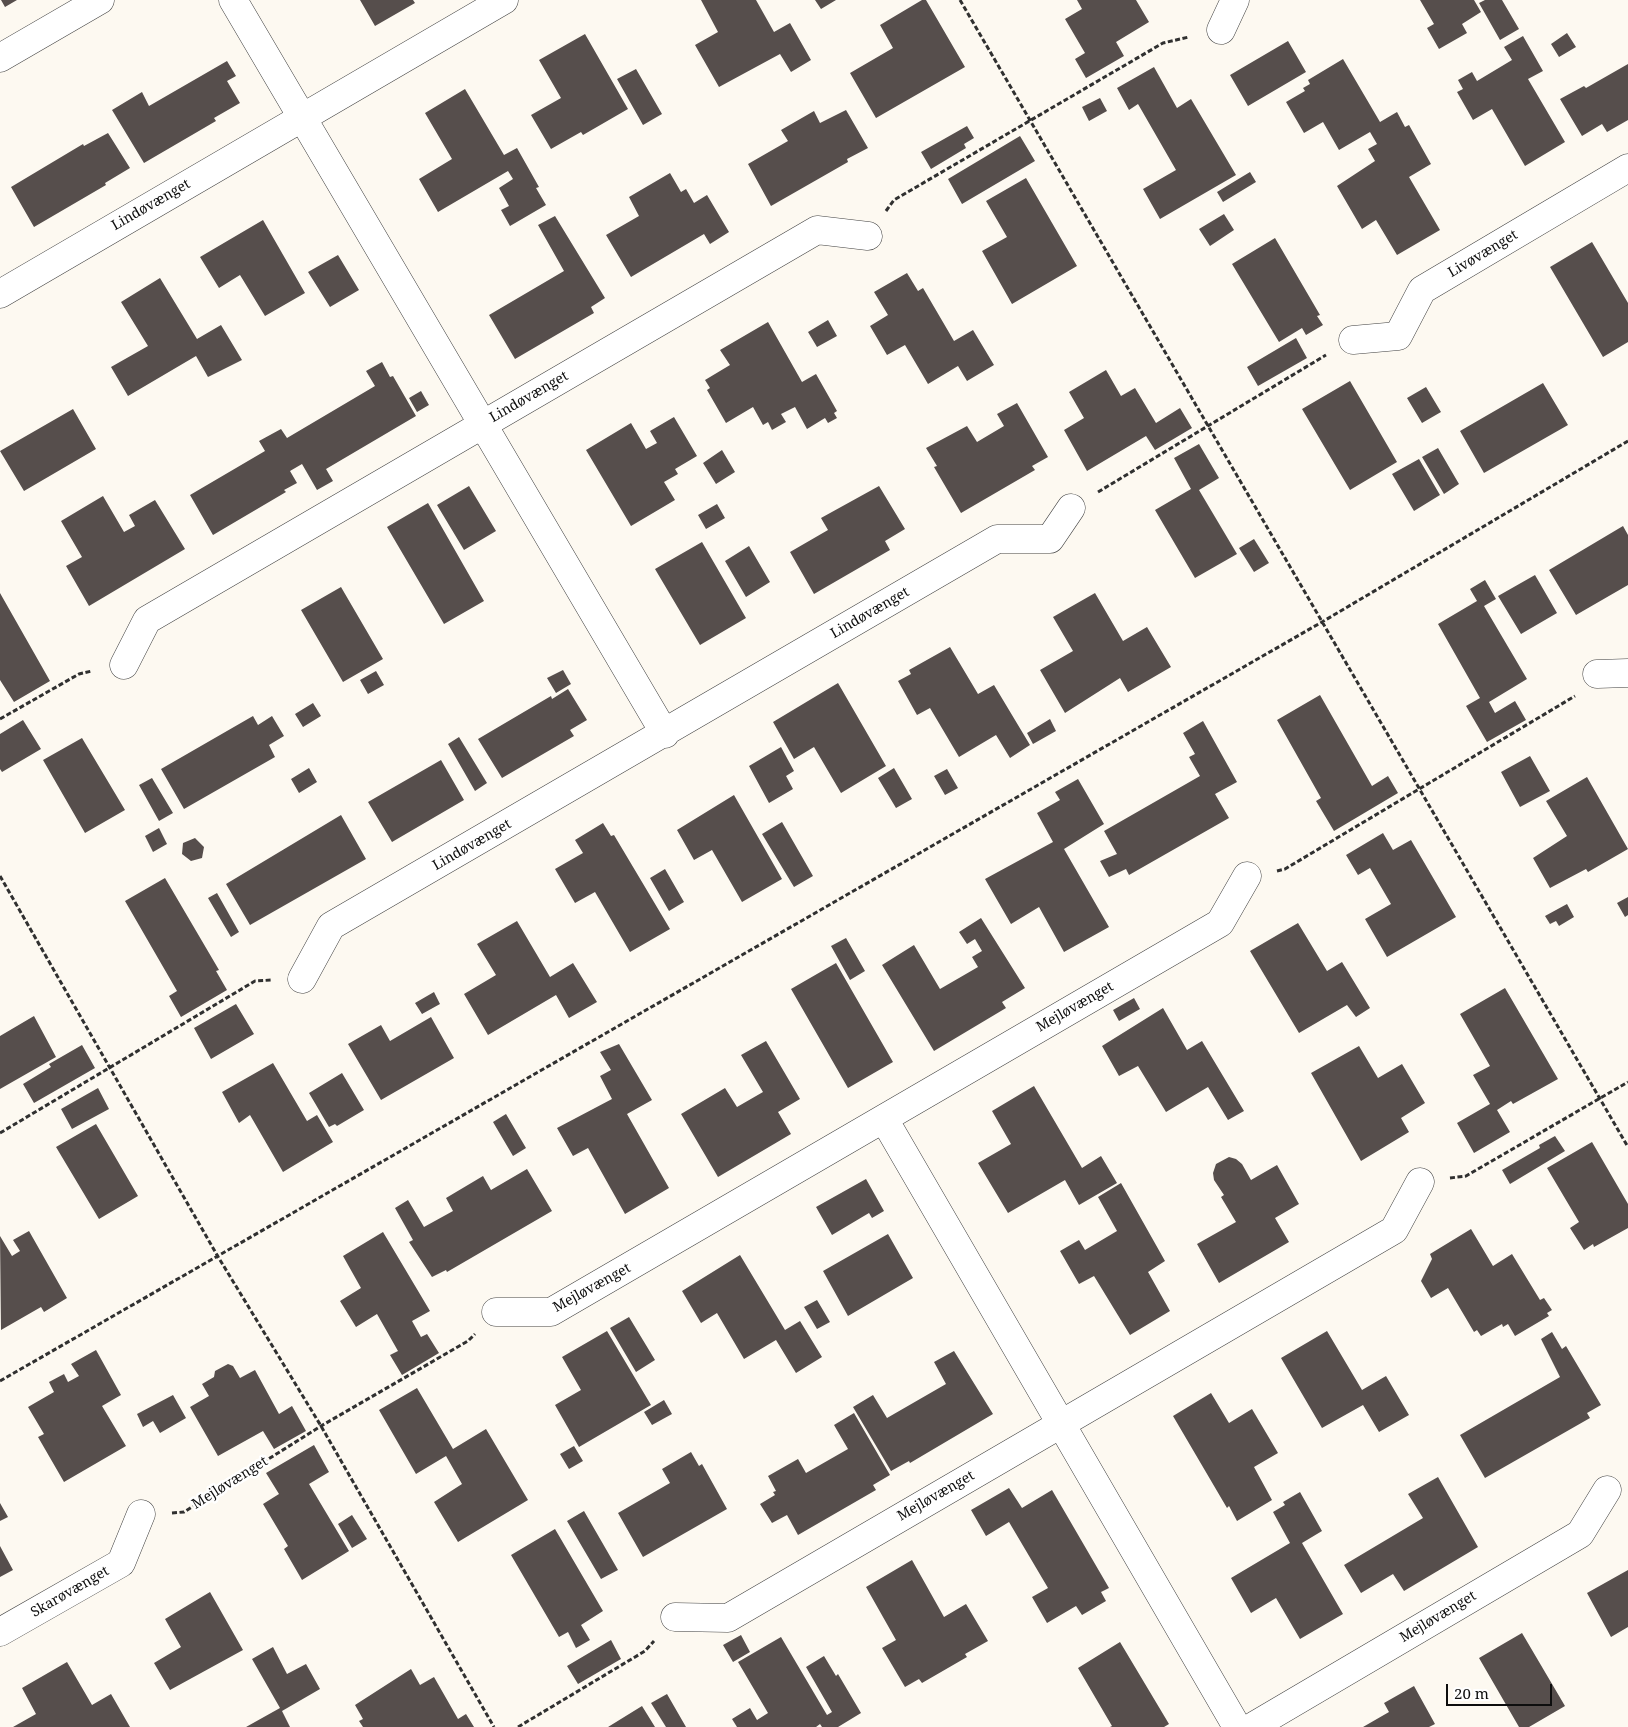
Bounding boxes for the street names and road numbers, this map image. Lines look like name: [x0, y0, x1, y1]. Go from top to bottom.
street label: Lindøvænget: [109, 176, 193, 234]
street label: Livøvænget: [1445, 227, 1521, 281]
street label: Lindøvænget: [487, 368, 571, 426]
street label: Lindøvænget: [828, 584, 912, 642]
street label: Lindøvænget: [430, 816, 514, 874]
street label: Mejløvænget: [1034, 978, 1116, 1036]
street label: Mejløvænget: [550, 1260, 634, 1316]
street label: Mejløvænget: [189, 1453, 271, 1513]
street label: Mejløvænget: [895, 1467, 977, 1525]
street label: Skarøvænget: [28, 1563, 112, 1621]
street label: Mejløvænget: [1397, 1588, 1479, 1646]

